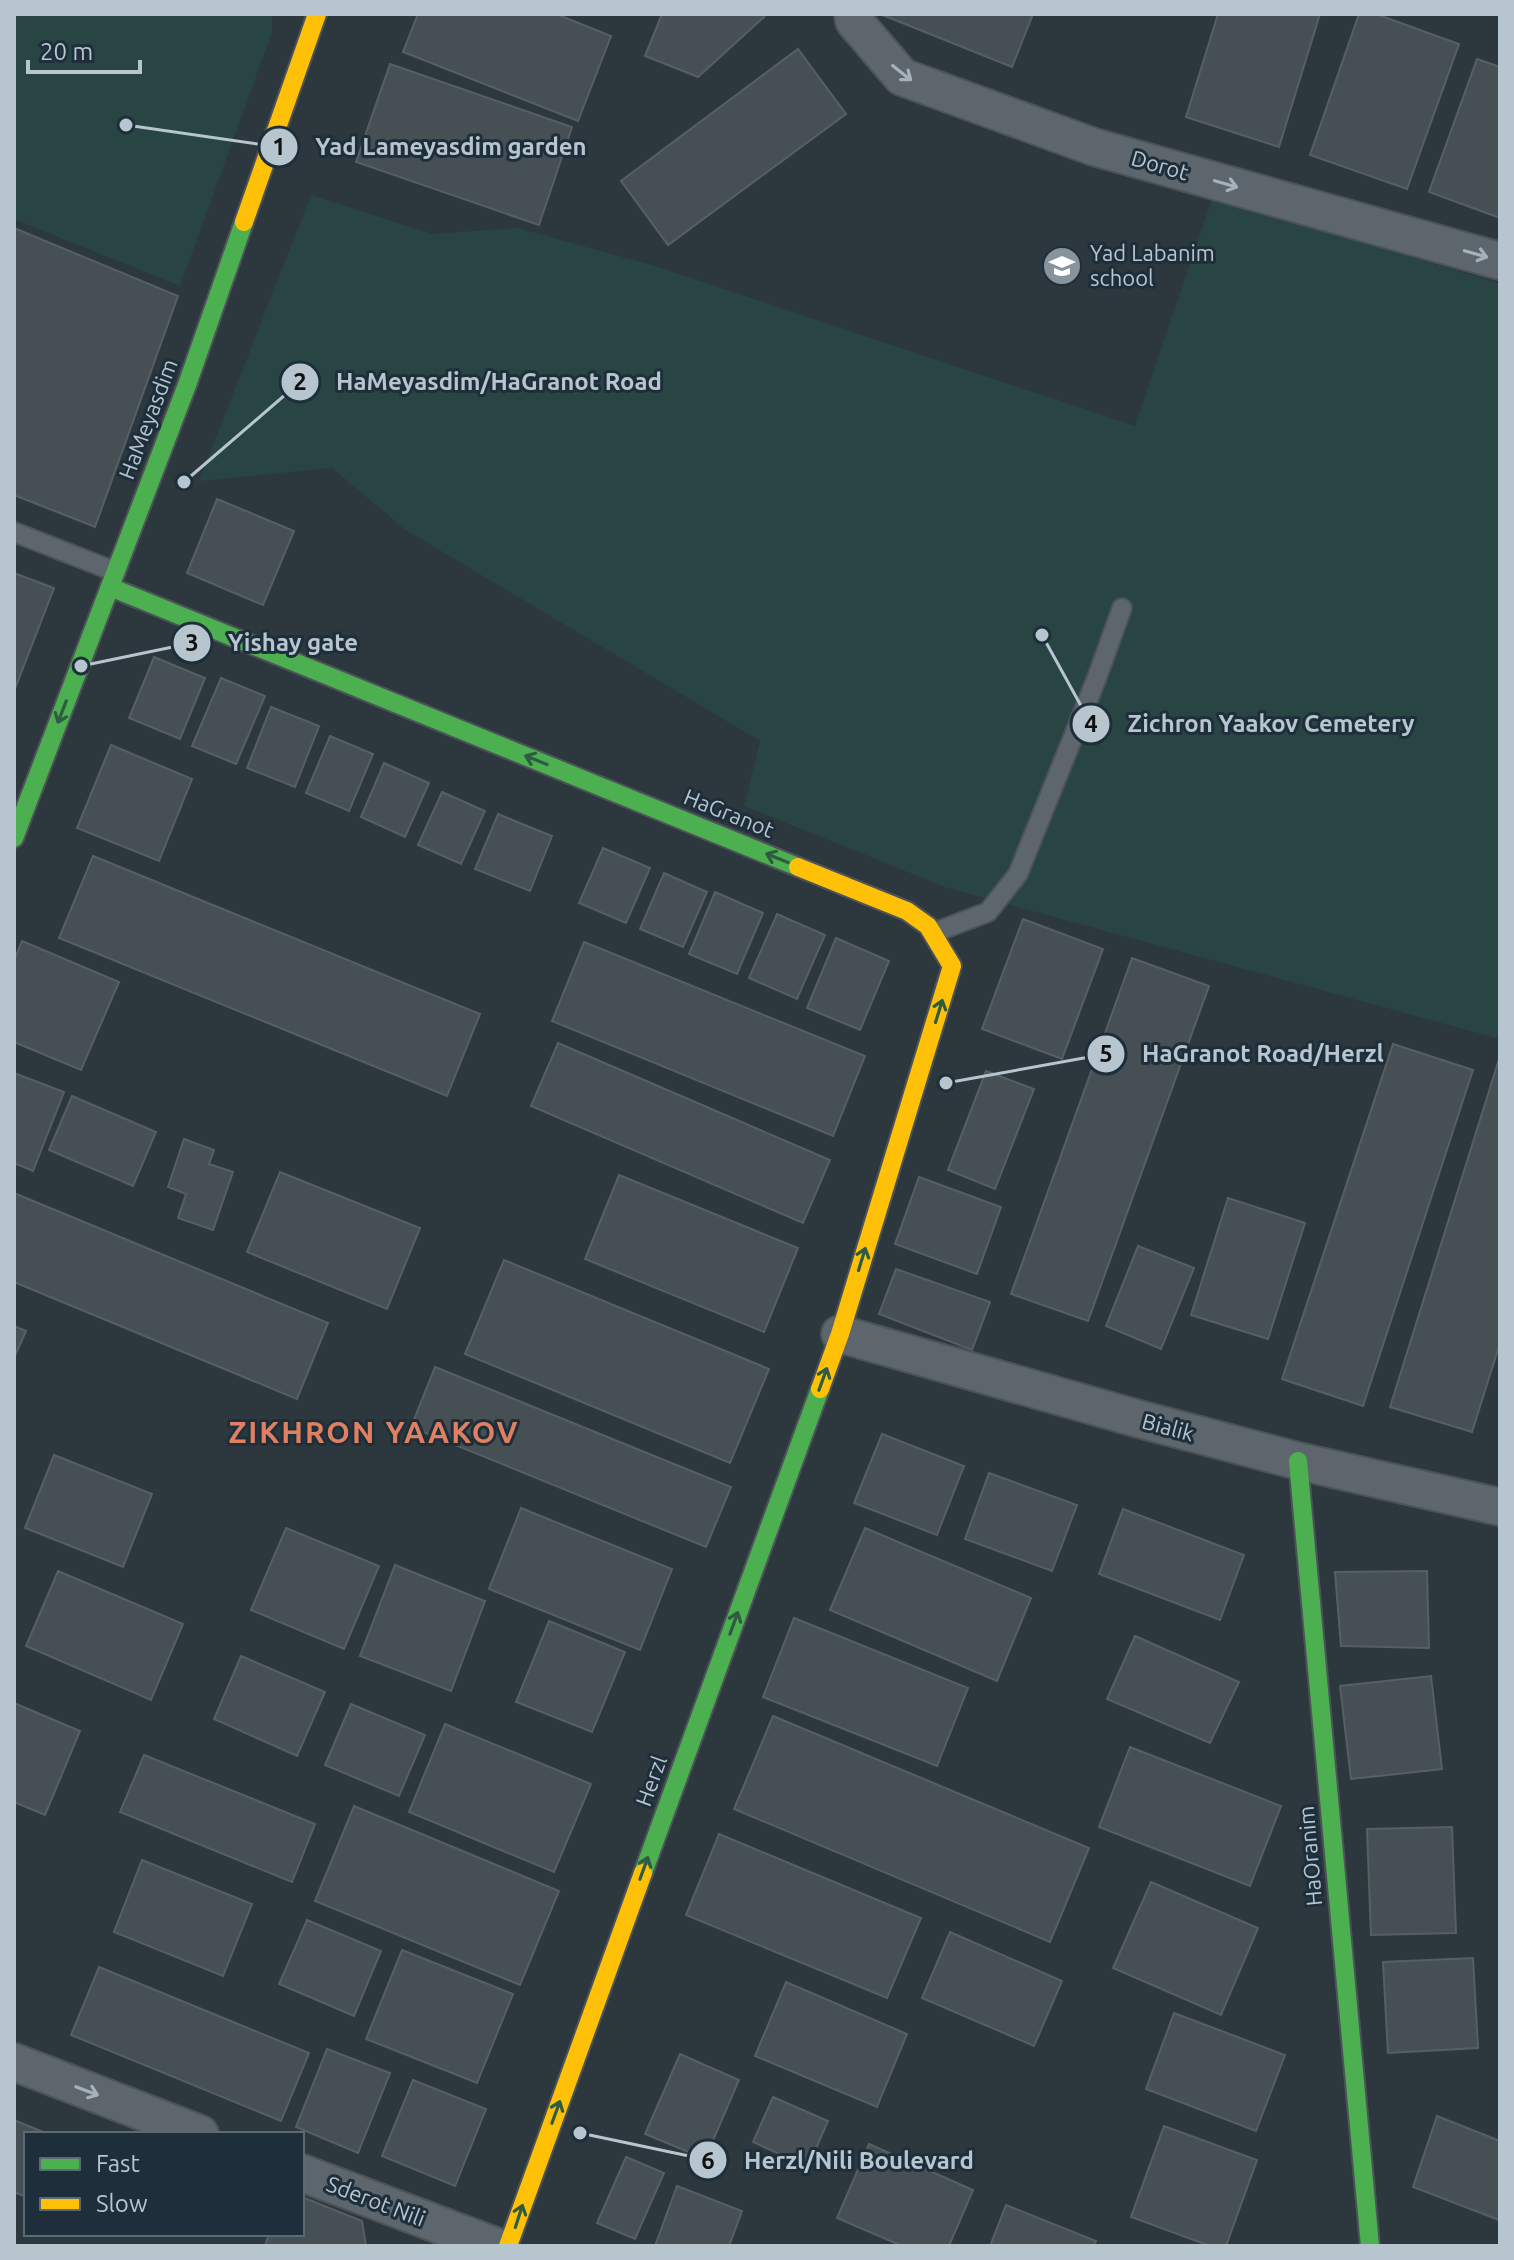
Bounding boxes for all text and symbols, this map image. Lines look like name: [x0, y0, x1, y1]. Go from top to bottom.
scale bar: [28, 24, 140, 74]
text: 20 m: [40, 38, 93, 65]
one-way arrow: [891, 63, 912, 81]
callout: Yad Lameyasdim garden: [259, 123, 602, 171]
text: 1: [272, 133, 286, 160]
text: Yad Lameyasdim garden: [315, 133, 587, 160]
street label: Dorot: [1129, 144, 1192, 185]
one-way arrow: [1212, 177, 1238, 192]
place label: Yad Labanim school: [1090, 240, 1215, 290]
school or university icon: Yad Labanim school: [1041, 245, 1083, 287]
one-way arrow: [1463, 248, 1488, 263]
street label: HaMeyasdim: [113, 355, 182, 482]
callout: HaMeyasdim/HaGranot Road: [280, 358, 678, 406]
text: 2: [293, 368, 307, 395]
text: HaMeyasdim/HaGranot Road: [336, 368, 662, 395]
callout: Yishay gate: [172, 619, 374, 667]
text: 3: [185, 629, 199, 656]
text: Yishay gate: [228, 629, 358, 656]
one-way arrow: [54, 699, 68, 724]
callout: Zichron Yaakov Cemetery: [1071, 700, 1430, 748]
text: 4: [1084, 710, 1098, 737]
text: Zichron Yaakov Cemetery: [1128, 710, 1415, 737]
one-way arrow: [524, 752, 549, 767]
street label: HaGranot: [680, 783, 778, 842]
one-way arrow: [765, 850, 790, 865]
one-way arrow: [932, 998, 947, 1023]
callout: HaGranot Road/Herzl: [1086, 1030, 1400, 1078]
text: 5: [1099, 1040, 1113, 1067]
text: HaGranot Road/Herzl: [1142, 1040, 1384, 1067]
one-way arrow: [856, 1247, 871, 1272]
one-way arrow: [817, 1367, 831, 1392]
street label: Bialik: [1139, 1408, 1197, 1445]
district label: ZIKHRON YAAKOV: [228, 1415, 520, 1449]
one-way arrow: [728, 1612, 742, 1636]
street label: Herzl: [630, 1752, 671, 1809]
street label: HaOranim: [1293, 1805, 1326, 1907]
one-way arrow: [638, 1855, 653, 1880]
one-way arrow: [74, 2085, 99, 2099]
one-way arrow: [549, 2100, 564, 2125]
legend: [24, 2132, 304, 2236]
callout: Herzl/Nili Boulevard: [688, 2136, 990, 2184]
text: 6: [701, 2147, 715, 2174]
text: Herzl/Nili Boulevard: [744, 2147, 974, 2174]
text: Fast: [96, 2150, 140, 2177]
street label: Sderot Nili: [323, 2170, 429, 2231]
text: Slow: [96, 2190, 148, 2217]
one-way arrow: [512, 2203, 527, 2228]

